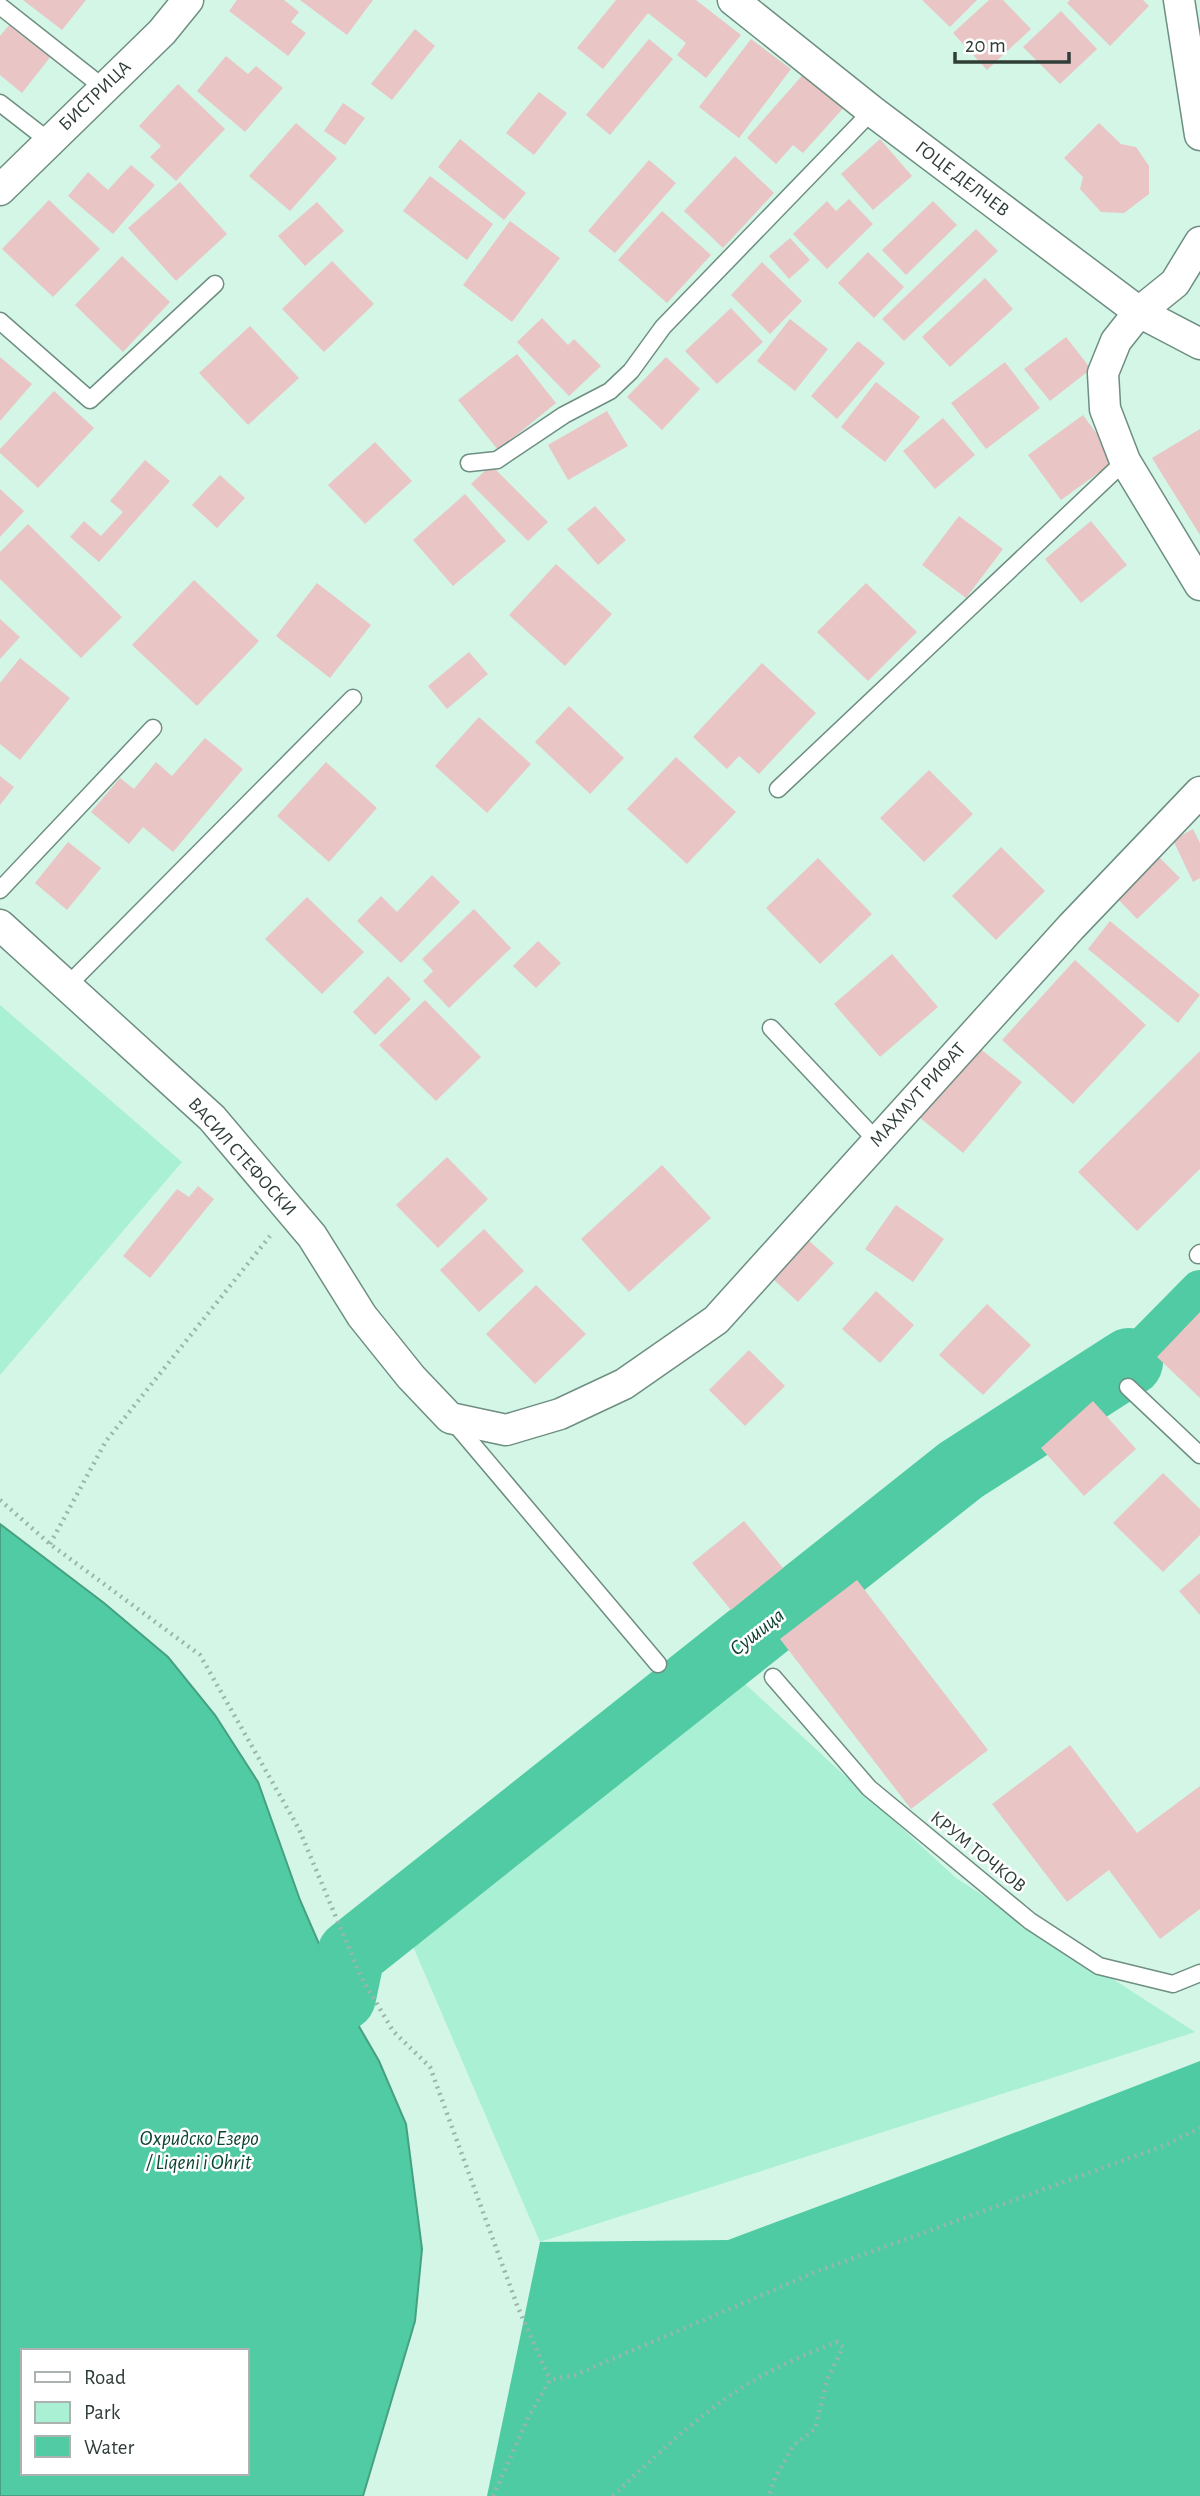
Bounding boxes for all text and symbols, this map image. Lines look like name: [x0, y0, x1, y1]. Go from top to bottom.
scale bar: [955, 21, 1069, 65]
text: 20 m: [965, 35, 1006, 56]
street label: БИСТРИЦА: [55, 57, 135, 135]
street label: ГОЦЕ ДЕЛЧЕВ: [912, 138, 1012, 220]
street label: МАХМУТ РИФАТ: [866, 1039, 970, 1151]
street label: ВАСИЛ СТЕФОСКИ: [184, 1094, 300, 1220]
water label: Сушица: [726, 1604, 788, 1660]
street label: КРУМ ТОЧКОВ: [927, 1808, 1029, 1896]
water label: Охридско Езеро / Liqeni i Ohrit: [139, 2128, 259, 2173]
legend: [21, 2349, 248, 2475]
text: Road: [84, 2367, 126, 2388]
text: Park: [84, 2402, 121, 2423]
text: Water: [84, 2437, 134, 2458]

